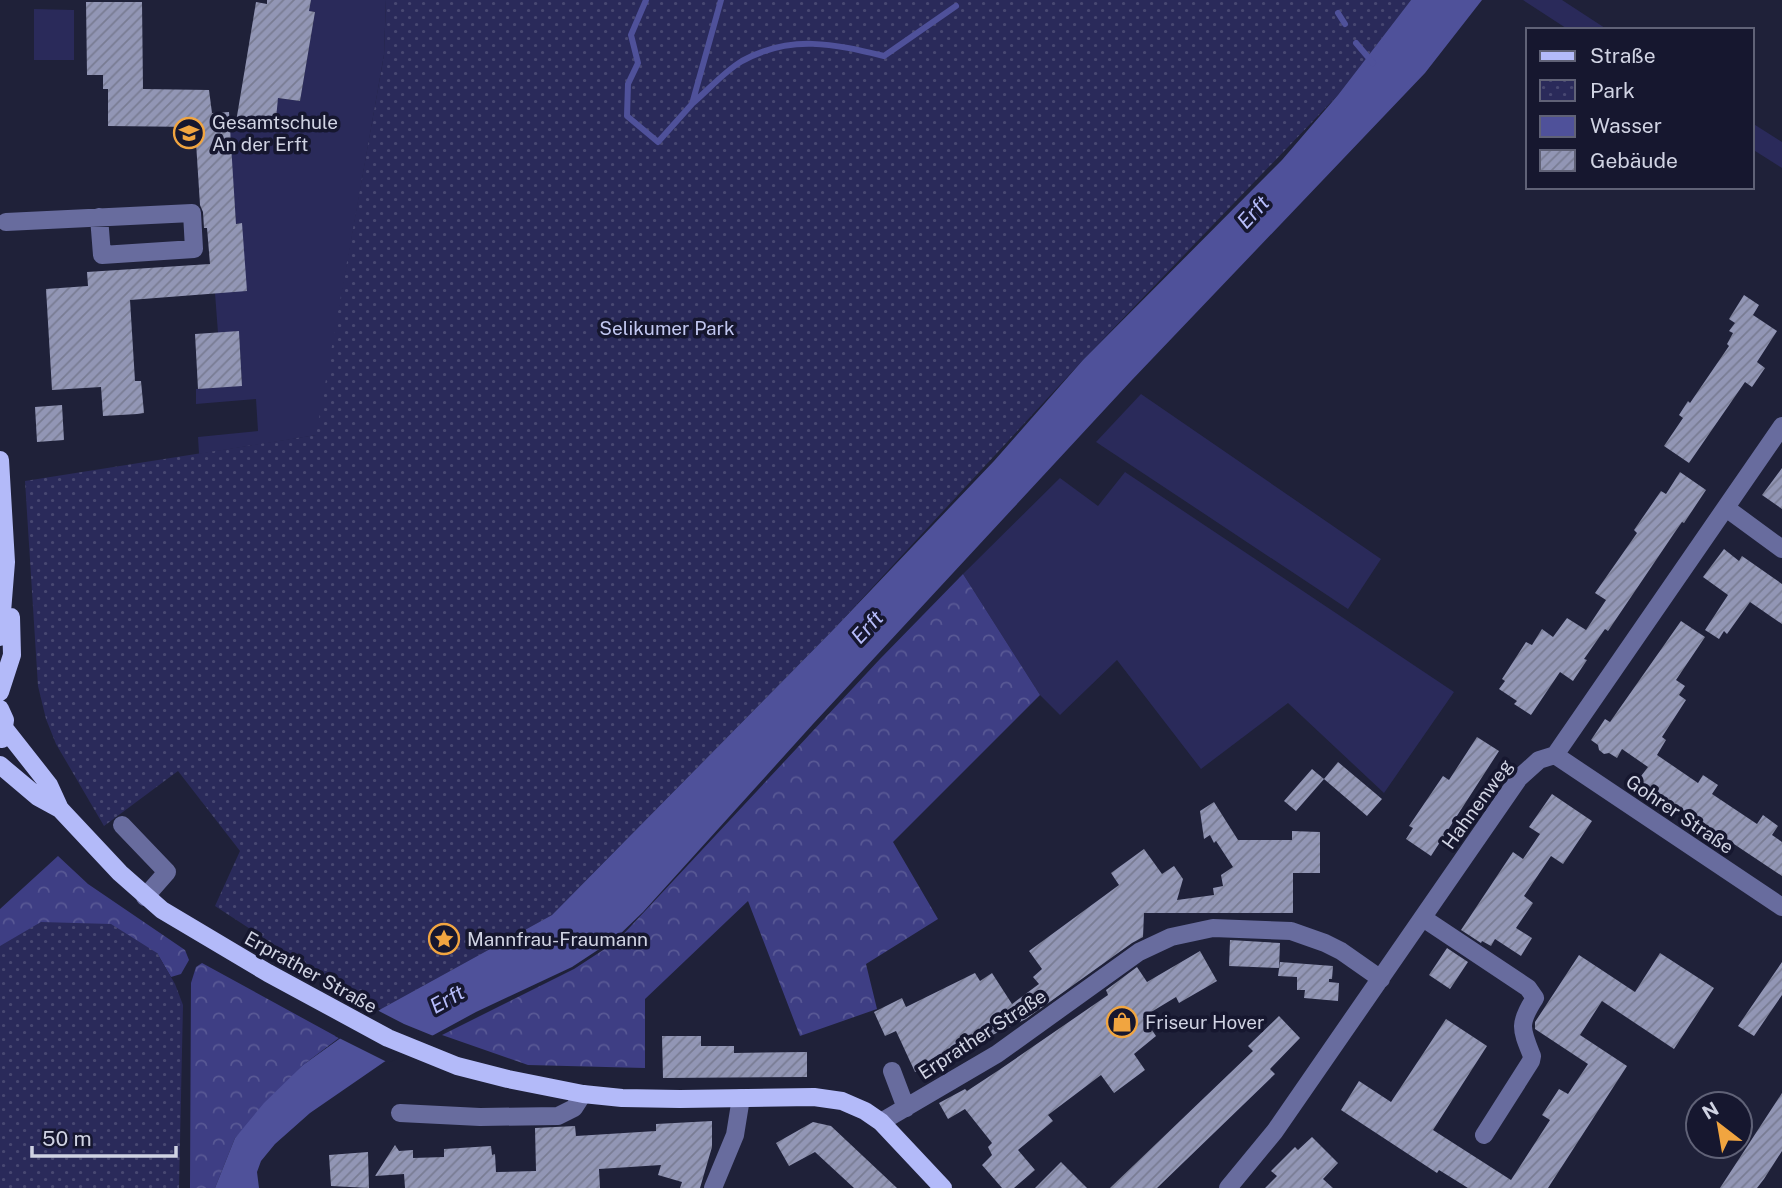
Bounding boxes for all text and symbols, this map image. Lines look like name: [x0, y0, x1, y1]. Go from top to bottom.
legend: [1526, 28, 1754, 189]
text: Straße: [1590, 43, 1656, 68]
text: Park: [1590, 78, 1635, 103]
place label: Gesamtschule An der Erft: [212, 111, 338, 155]
text: Wasser: [1590, 113, 1662, 138]
school or university icon: Gesamtschule An der Erft: [172, 116, 206, 150]
text: Gebäude: [1590, 148, 1678, 173]
water label: Erft: [1232, 190, 1274, 234]
park label: Selikumer Park: [599, 317, 735, 339]
water label: Erft: [846, 605, 888, 649]
street label: Hahnenweg: [1437, 755, 1517, 853]
street label: Gohrer Straße: [1622, 770, 1738, 858]
place icon: Mannfrau-Fraumann: [427, 922, 461, 956]
street label: Erprather Straße: [241, 927, 381, 1017]
place label: Mannfrau-Fraumann: [467, 928, 648, 950]
water label: Erft: [425, 979, 469, 1019]
street label: Erprather Straße: [914, 984, 1050, 1084]
shop icon: Friseur Hover: [1105, 1005, 1139, 1039]
place label: Friseur Hover: [1145, 1011, 1265, 1033]
north arrow: [1684, 1090, 1754, 1160]
text: N: [1698, 1097, 1722, 1124]
scale bar: [32, 1114, 175, 1158]
text: 50 m: [42, 1126, 92, 1151]

